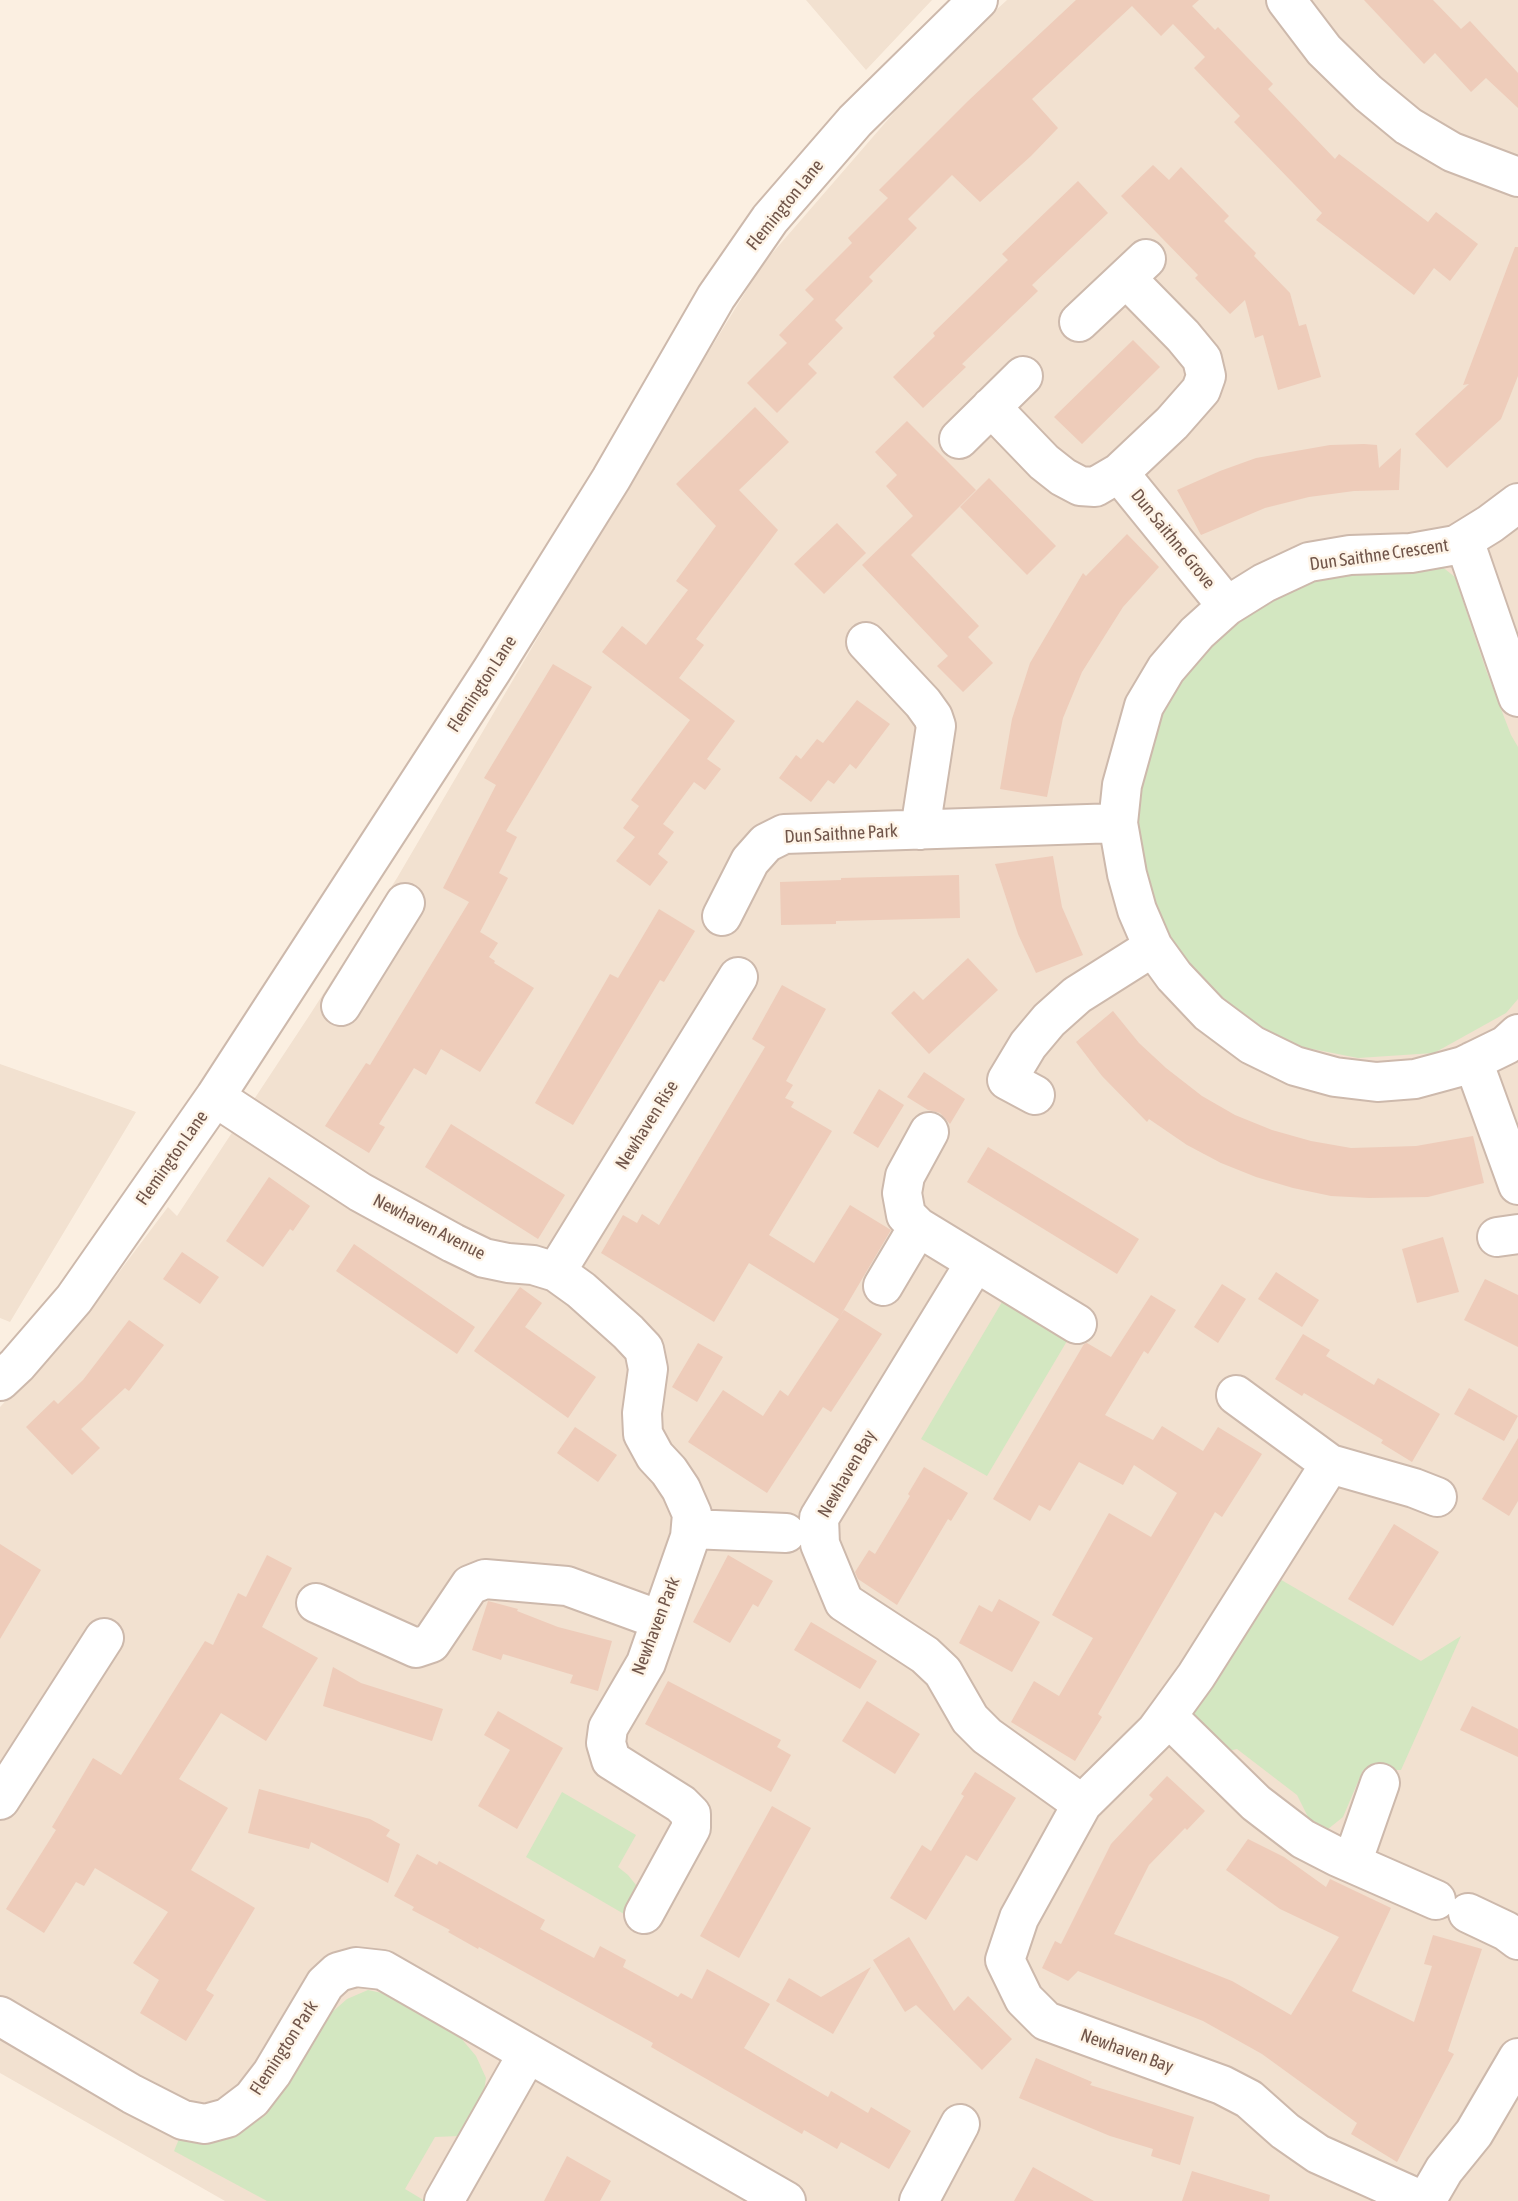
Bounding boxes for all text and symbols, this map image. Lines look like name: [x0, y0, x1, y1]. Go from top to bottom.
street label: Flemington Lane: [742, 155, 828, 255]
street label: Dun Saithne Grove: [1126, 485, 1220, 593]
street label: Dun Saithne Crescent: [1308, 535, 1450, 575]
street label: Flemington Lane: [443, 632, 521, 736]
street label: Dun Saithne Park: [784, 820, 898, 848]
street label: Newhaven Rise: [611, 1077, 683, 1173]
street label: Flemington Lane: [131, 1107, 213, 1209]
street label: Newhaven Avenue: [369, 1189, 489, 1265]
street label: Newhaven Bay: [813, 1426, 881, 1522]
street label: Newhaven Park: [627, 1574, 685, 1678]
street label: Flemington Park: [245, 1997, 323, 2099]
street label: Newhaven Bay: [1078, 2024, 1176, 2078]

